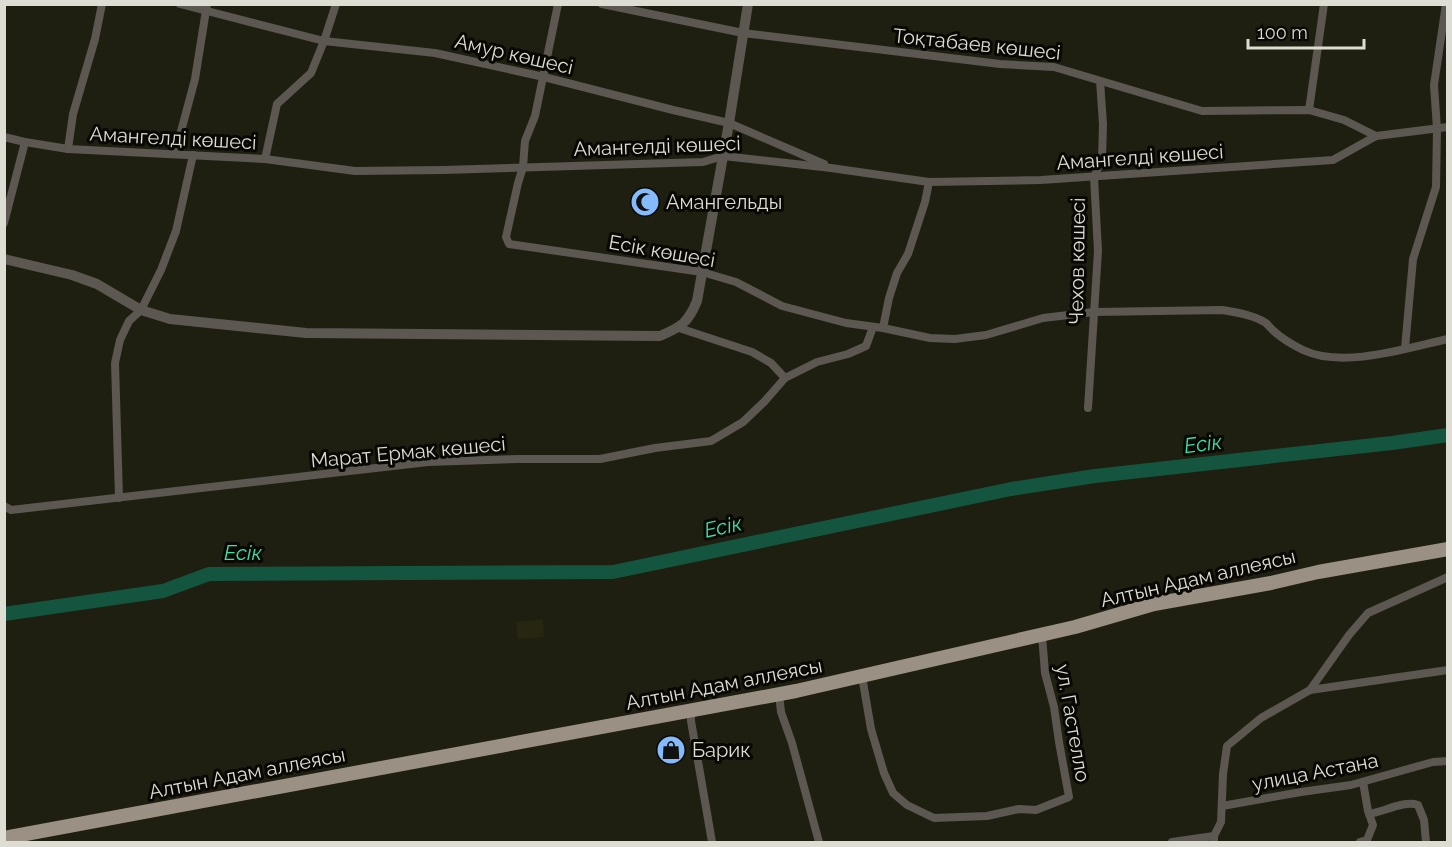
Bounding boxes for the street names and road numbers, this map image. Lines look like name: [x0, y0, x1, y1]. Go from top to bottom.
street label: Тоқтабаев көшесі: [892, 23, 1062, 65]
street label: Амур көшесі: [453, 29, 575, 79]
street label: Амангелді көшесі: [89, 122, 257, 154]
street label: Амангелді көшесі: [573, 131, 741, 161]
street label: Амангелді көшесі: [1056, 139, 1224, 175]
street label: Чехов көшесі: [1064, 197, 1090, 325]
street label: Есік көшесі: [607, 230, 717, 272]
street label: Марат Ермак көшесі: [309, 432, 507, 472]
street label: Алтын Адам аллеясы: [1098, 544, 1298, 612]
street label: Алтын Адам аллеясы: [624, 653, 824, 715]
street label: ул. Гастелло: [1051, 662, 1095, 784]
street label: Алтын Адам аллеясы: [147, 742, 347, 804]
street label: улица Астана: [1250, 748, 1380, 796]

